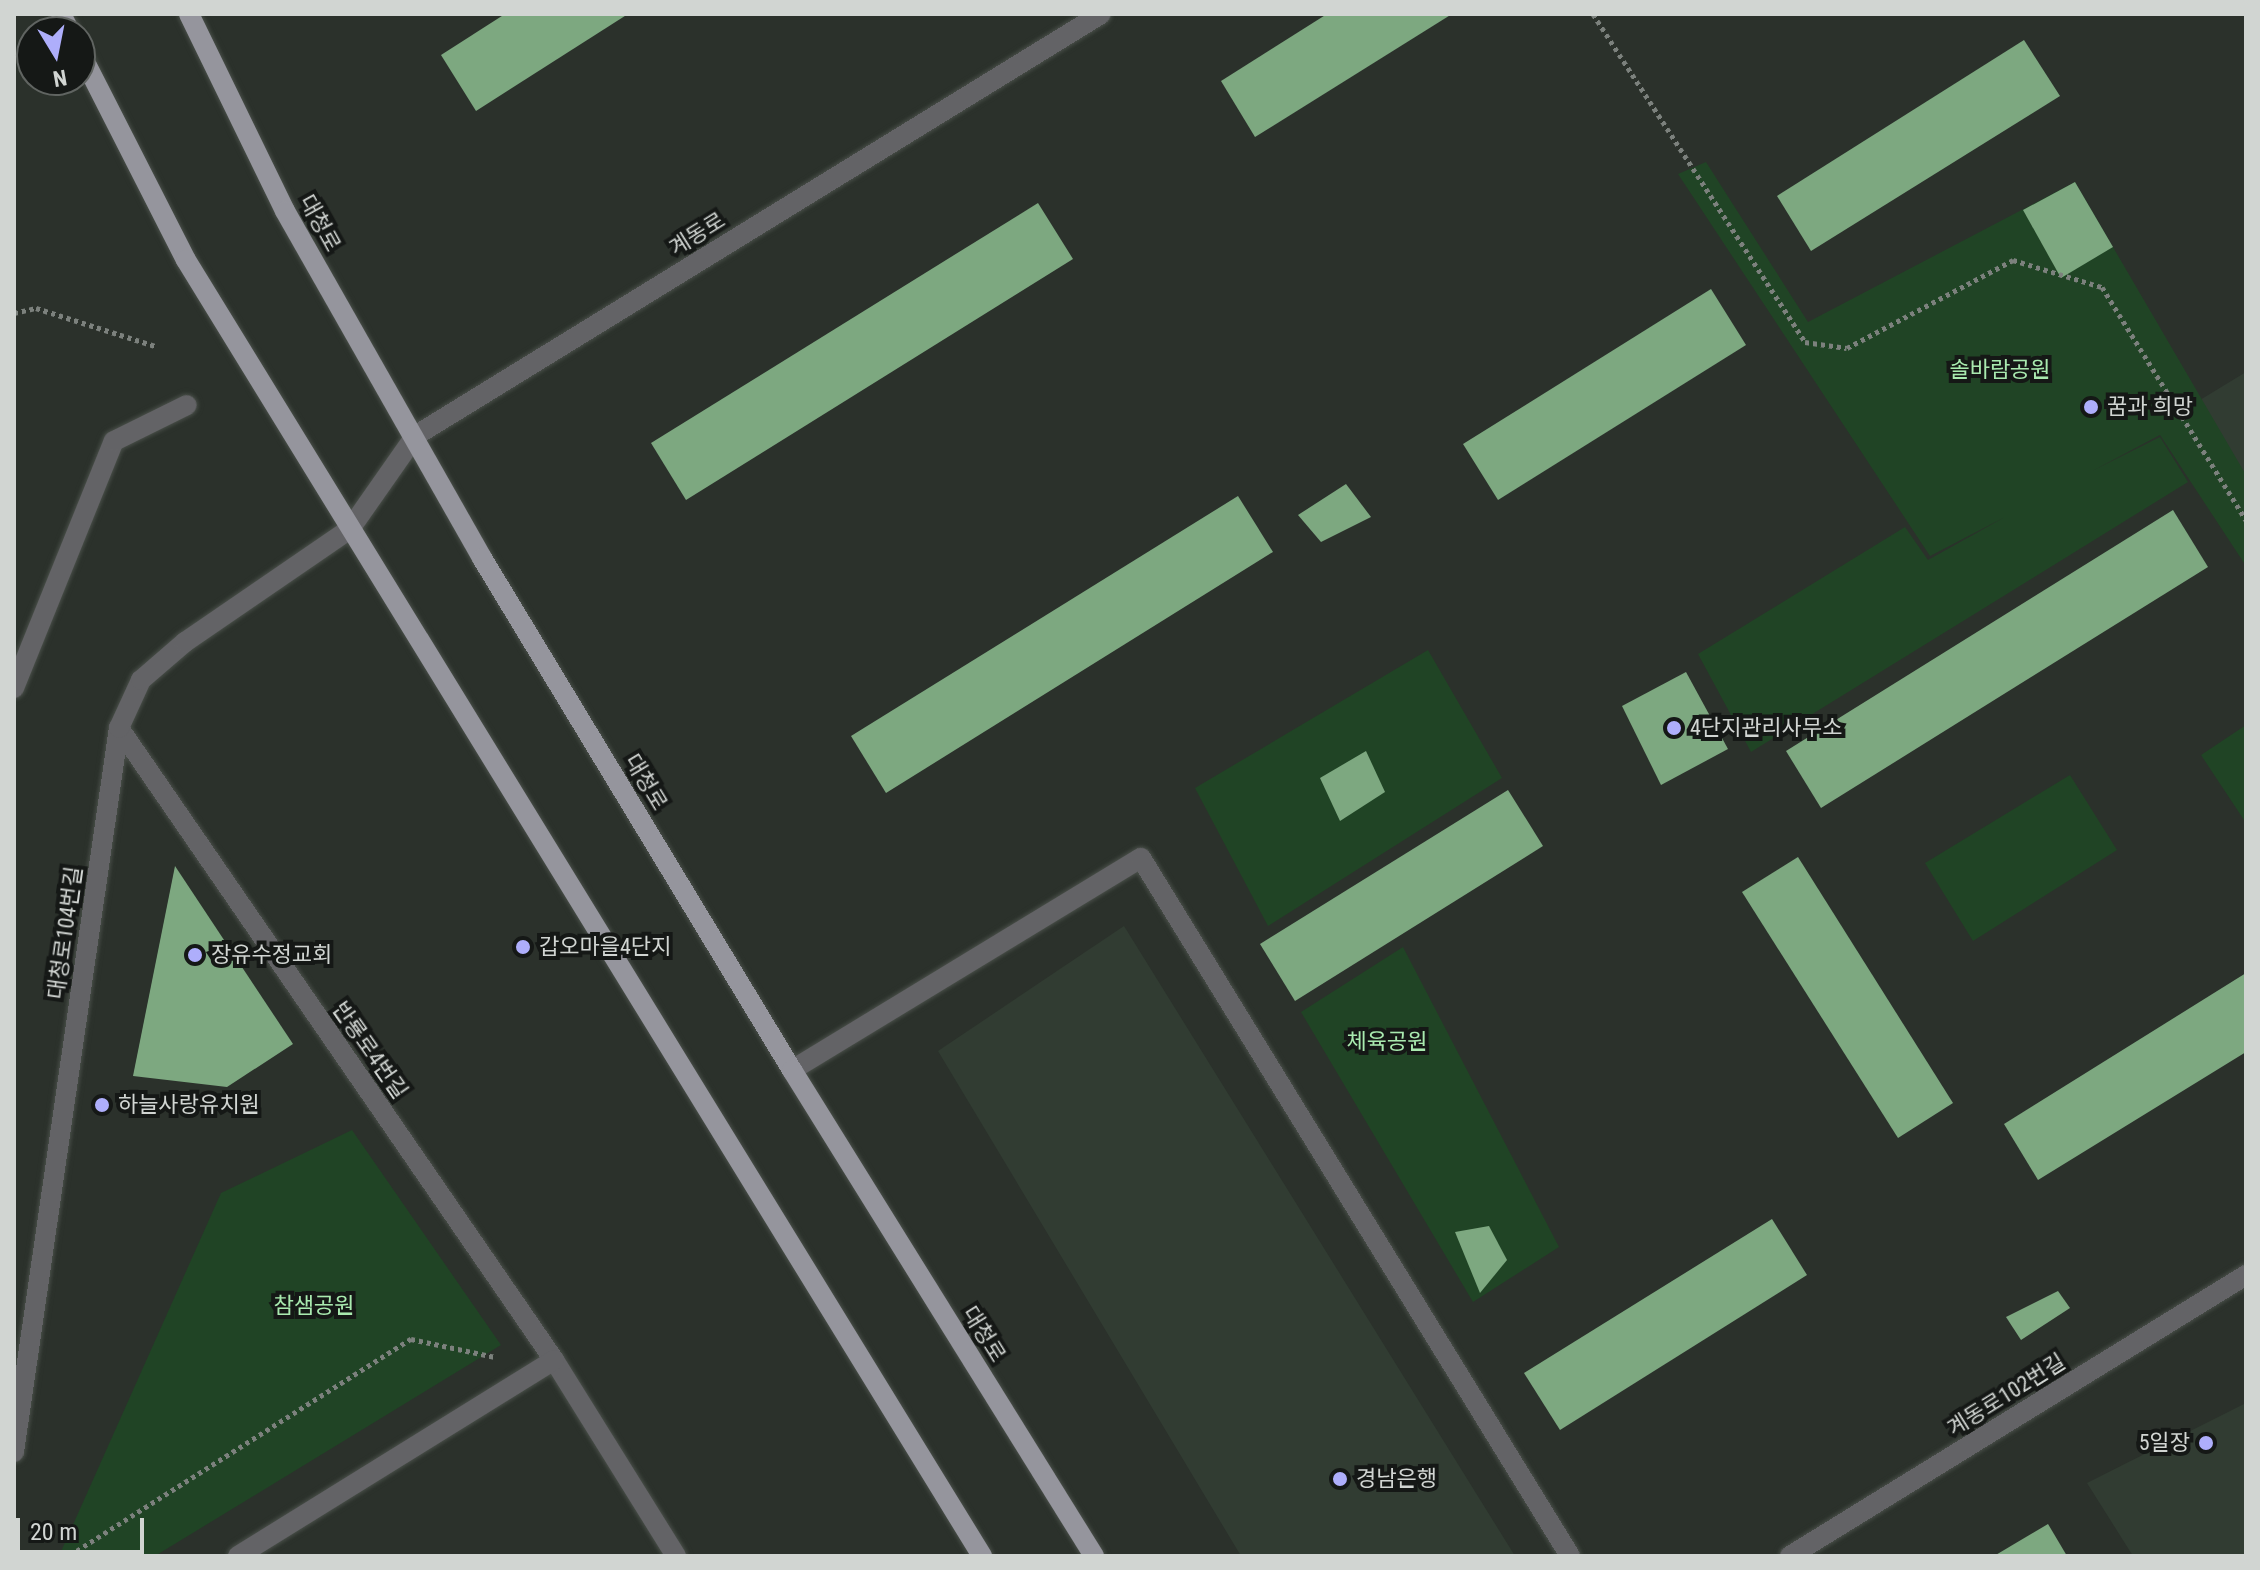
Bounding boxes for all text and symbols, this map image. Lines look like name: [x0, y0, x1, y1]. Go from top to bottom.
north arrow: [16, 16, 96, 96]
text: N: [51, 65, 69, 92]
street label: 대청로: [294, 190, 346, 256]
street label: 계동로: [664, 207, 730, 261]
park label: 솔바람공원: [1949, 357, 2051, 383]
place label: 꿈과 희망: [2107, 394, 2193, 420]
marker: 꿈과 희망: [2082, 398, 2100, 416]
place label: 4단지관리사무소: [1690, 715, 1843, 741]
marker: 4단지관리사무소: [1665, 719, 1683, 737]
street label: 대청로: [619, 749, 673, 815]
street label: 대청로104번길: [43, 865, 87, 1001]
place label: 갑오마을4단지: [539, 934, 671, 960]
marker: 갑오마을4단지: [514, 938, 532, 956]
place label: 장유수정교회: [211, 942, 332, 968]
marker: 장유수정교회: [186, 946, 204, 964]
street label: 반룡로4번길: [327, 997, 413, 1103]
park label: 체육공원: [1347, 1029, 1427, 1055]
place label: 하늘사랑유치원: [118, 1092, 260, 1118]
marker: 하늘사랑유치원: [93, 1096, 111, 1114]
park label: 참샘공원: [274, 1293, 354, 1319]
street label: 대청로: [957, 1301, 1011, 1367]
street label: 계동로102번길: [1942, 1348, 2070, 1442]
place label: 5일장: [2139, 1430, 2190, 1456]
marker: 5일장: [2197, 1434, 2215, 1452]
place label: 경남은행: [1356, 1466, 1437, 1492]
marker: 경남은행: [1331, 1470, 1349, 1488]
scale bar: [20, 1502, 148, 1552]
text: 20 m: [30, 1518, 77, 1546]

